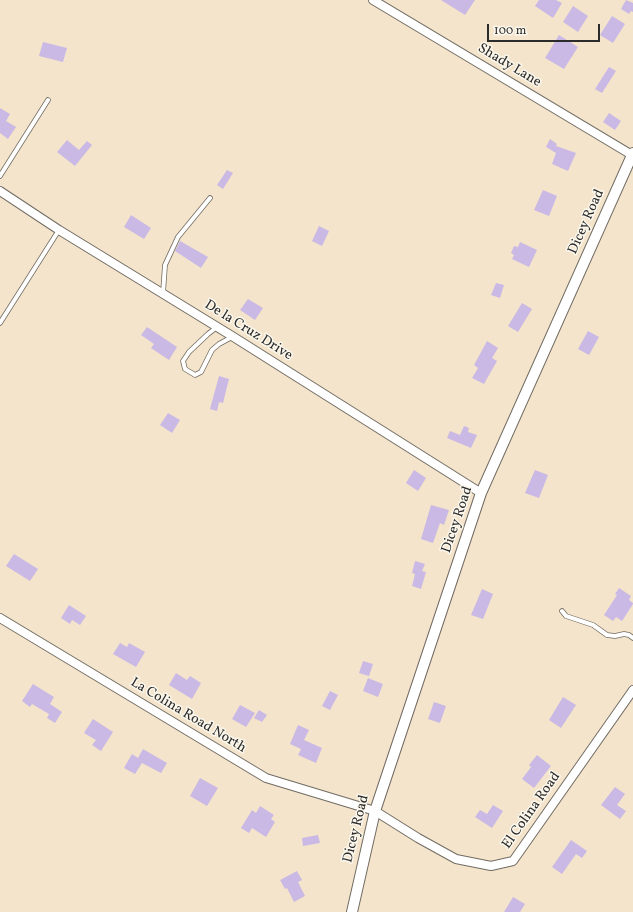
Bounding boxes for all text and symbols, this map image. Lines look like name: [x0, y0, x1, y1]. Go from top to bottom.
scale bar: [489, 16, 602, 42]
text: 100 m: [494, 23, 526, 39]
street label: Shady Lane: [474, 40, 544, 92]
street label: Dicey Road: [565, 187, 609, 257]
street label: De la Cruz Drive: [201, 297, 295, 365]
street label: Dicey Road: [439, 485, 477, 555]
street label: La Colina Road North: [127, 675, 249, 757]
street label: El Colina Road: [499, 769, 565, 853]
street label: Dicey Road: [340, 793, 374, 865]

